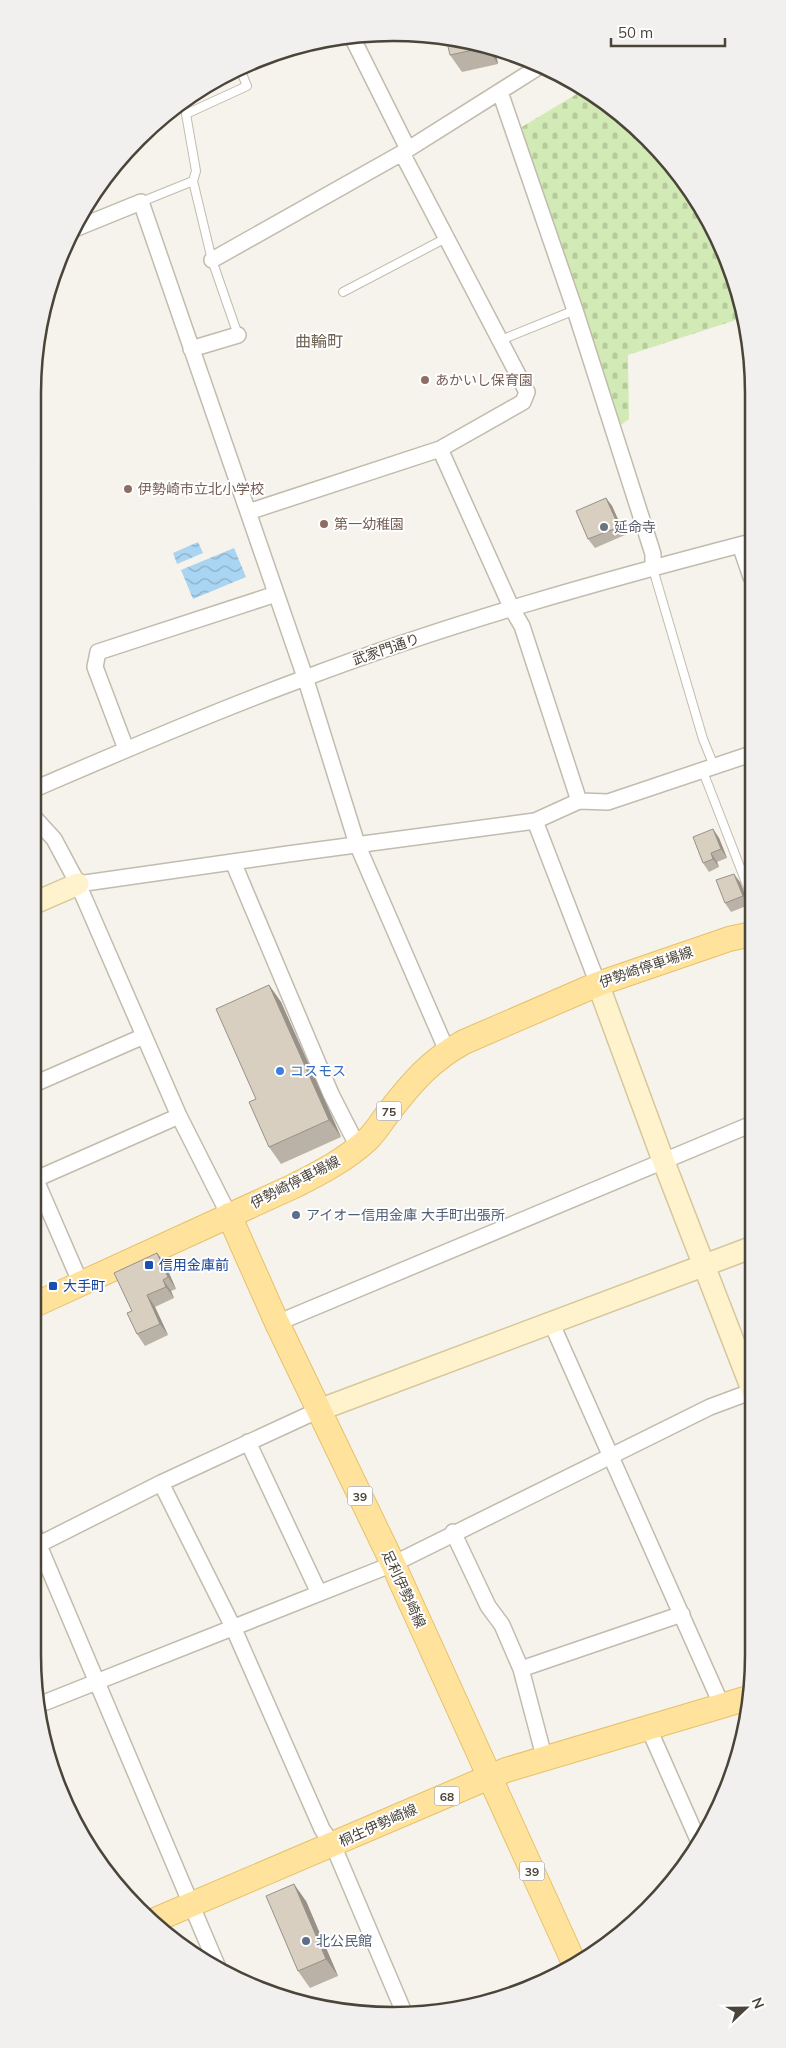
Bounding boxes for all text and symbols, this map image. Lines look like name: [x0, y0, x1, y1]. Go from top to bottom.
scale bar: [611, 15, 725, 47]
text: 50 m: [618, 23, 653, 42]
district label: 曲輪町: [295, 331, 343, 351]
place label: あかいし保育園: [435, 371, 533, 389]
marker: あかいし保育園: [419, 374, 431, 386]
place label: 伊勢崎市立北小学校: [138, 480, 264, 498]
marker: 伊勢崎市立北小学校: [122, 483, 134, 495]
place label: 第一幼稚園: [334, 515, 404, 533]
marker: 第一幼稚園: [318, 518, 330, 530]
place label: 延命寺: [614, 518, 656, 536]
marker: 延命寺: [598, 521, 610, 533]
street label: 武家門通り: [350, 629, 422, 669]
street label: 伊勢崎停車場線: [597, 943, 695, 991]
place label: コスモス: [290, 1062, 346, 1080]
marker: コスモス: [274, 1065, 286, 1077]
road number: 75: [376, 1102, 402, 1120]
street label: 伊勢崎停車場線: [247, 1152, 343, 1212]
place label: アイオー信用金庫 大手町出張所: [306, 1206, 505, 1224]
marker: アイオー信用金庫 大手町出張所: [290, 1209, 302, 1221]
place label: 信用金庫前: [159, 1256, 229, 1274]
marker: 信用金庫前: [143, 1259, 155, 1271]
place label: 大手町: [63, 1277, 105, 1295]
marker: 大手町: [47, 1280, 59, 1292]
road number: 39: [348, 1486, 372, 1505]
street label: 足利伊勢崎線: [378, 1547, 430, 1631]
road number: 68: [434, 1786, 460, 1805]
street label: 桐生伊勢崎線: [336, 1800, 420, 1850]
road number: 39: [520, 1862, 544, 1880]
place label: 北公民館: [316, 1932, 372, 1950]
marker: 北公民館: [300, 1935, 312, 1947]
north arrow: [721, 1983, 771, 2033]
text: N: [748, 1995, 768, 2011]

